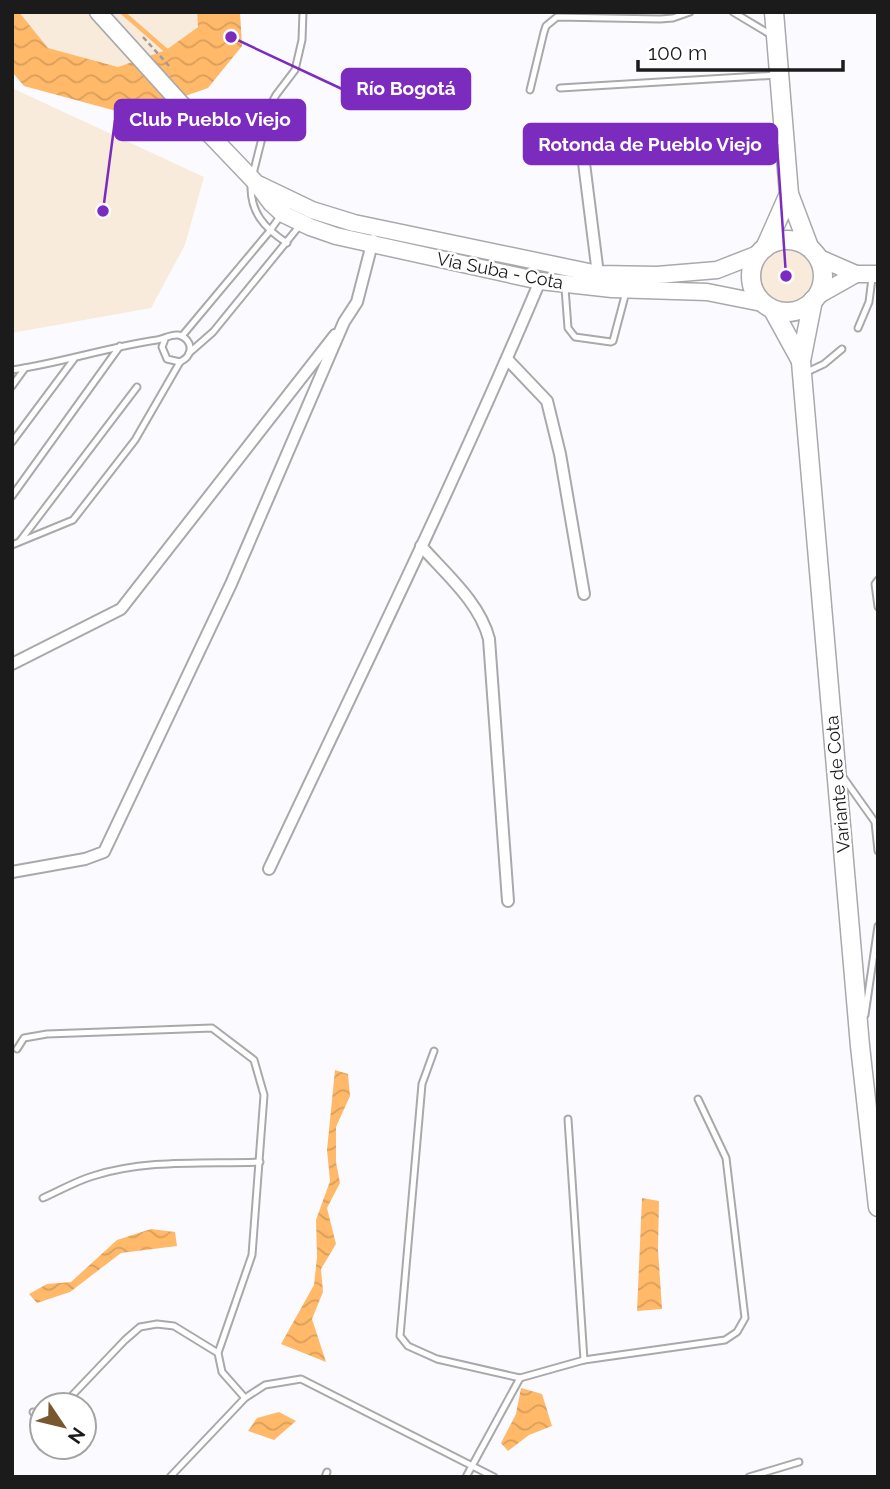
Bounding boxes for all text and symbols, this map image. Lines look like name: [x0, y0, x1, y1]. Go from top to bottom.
scale bar: [638, 28, 843, 72]
text: 100 m: [648, 40, 707, 65]
callout: Río Bogotá: [342, 69, 470, 109]
text: Río Bogotá: [356, 77, 456, 99]
callout: Club Pueblo Viejo: [115, 100, 305, 140]
text: Club Pueblo Viejo: [129, 108, 291, 130]
callout: Rotonda de Pueblo Viejo: [524, 124, 777, 164]
text: Rotonda de Pueblo Viejo: [538, 133, 762, 155]
street label: Vía Suba - Cota: [435, 248, 565, 293]
street label: Variante de Cota: [821, 715, 854, 854]
north arrow: [28, 1391, 98, 1461]
text: N: [64, 1424, 90, 1448]

